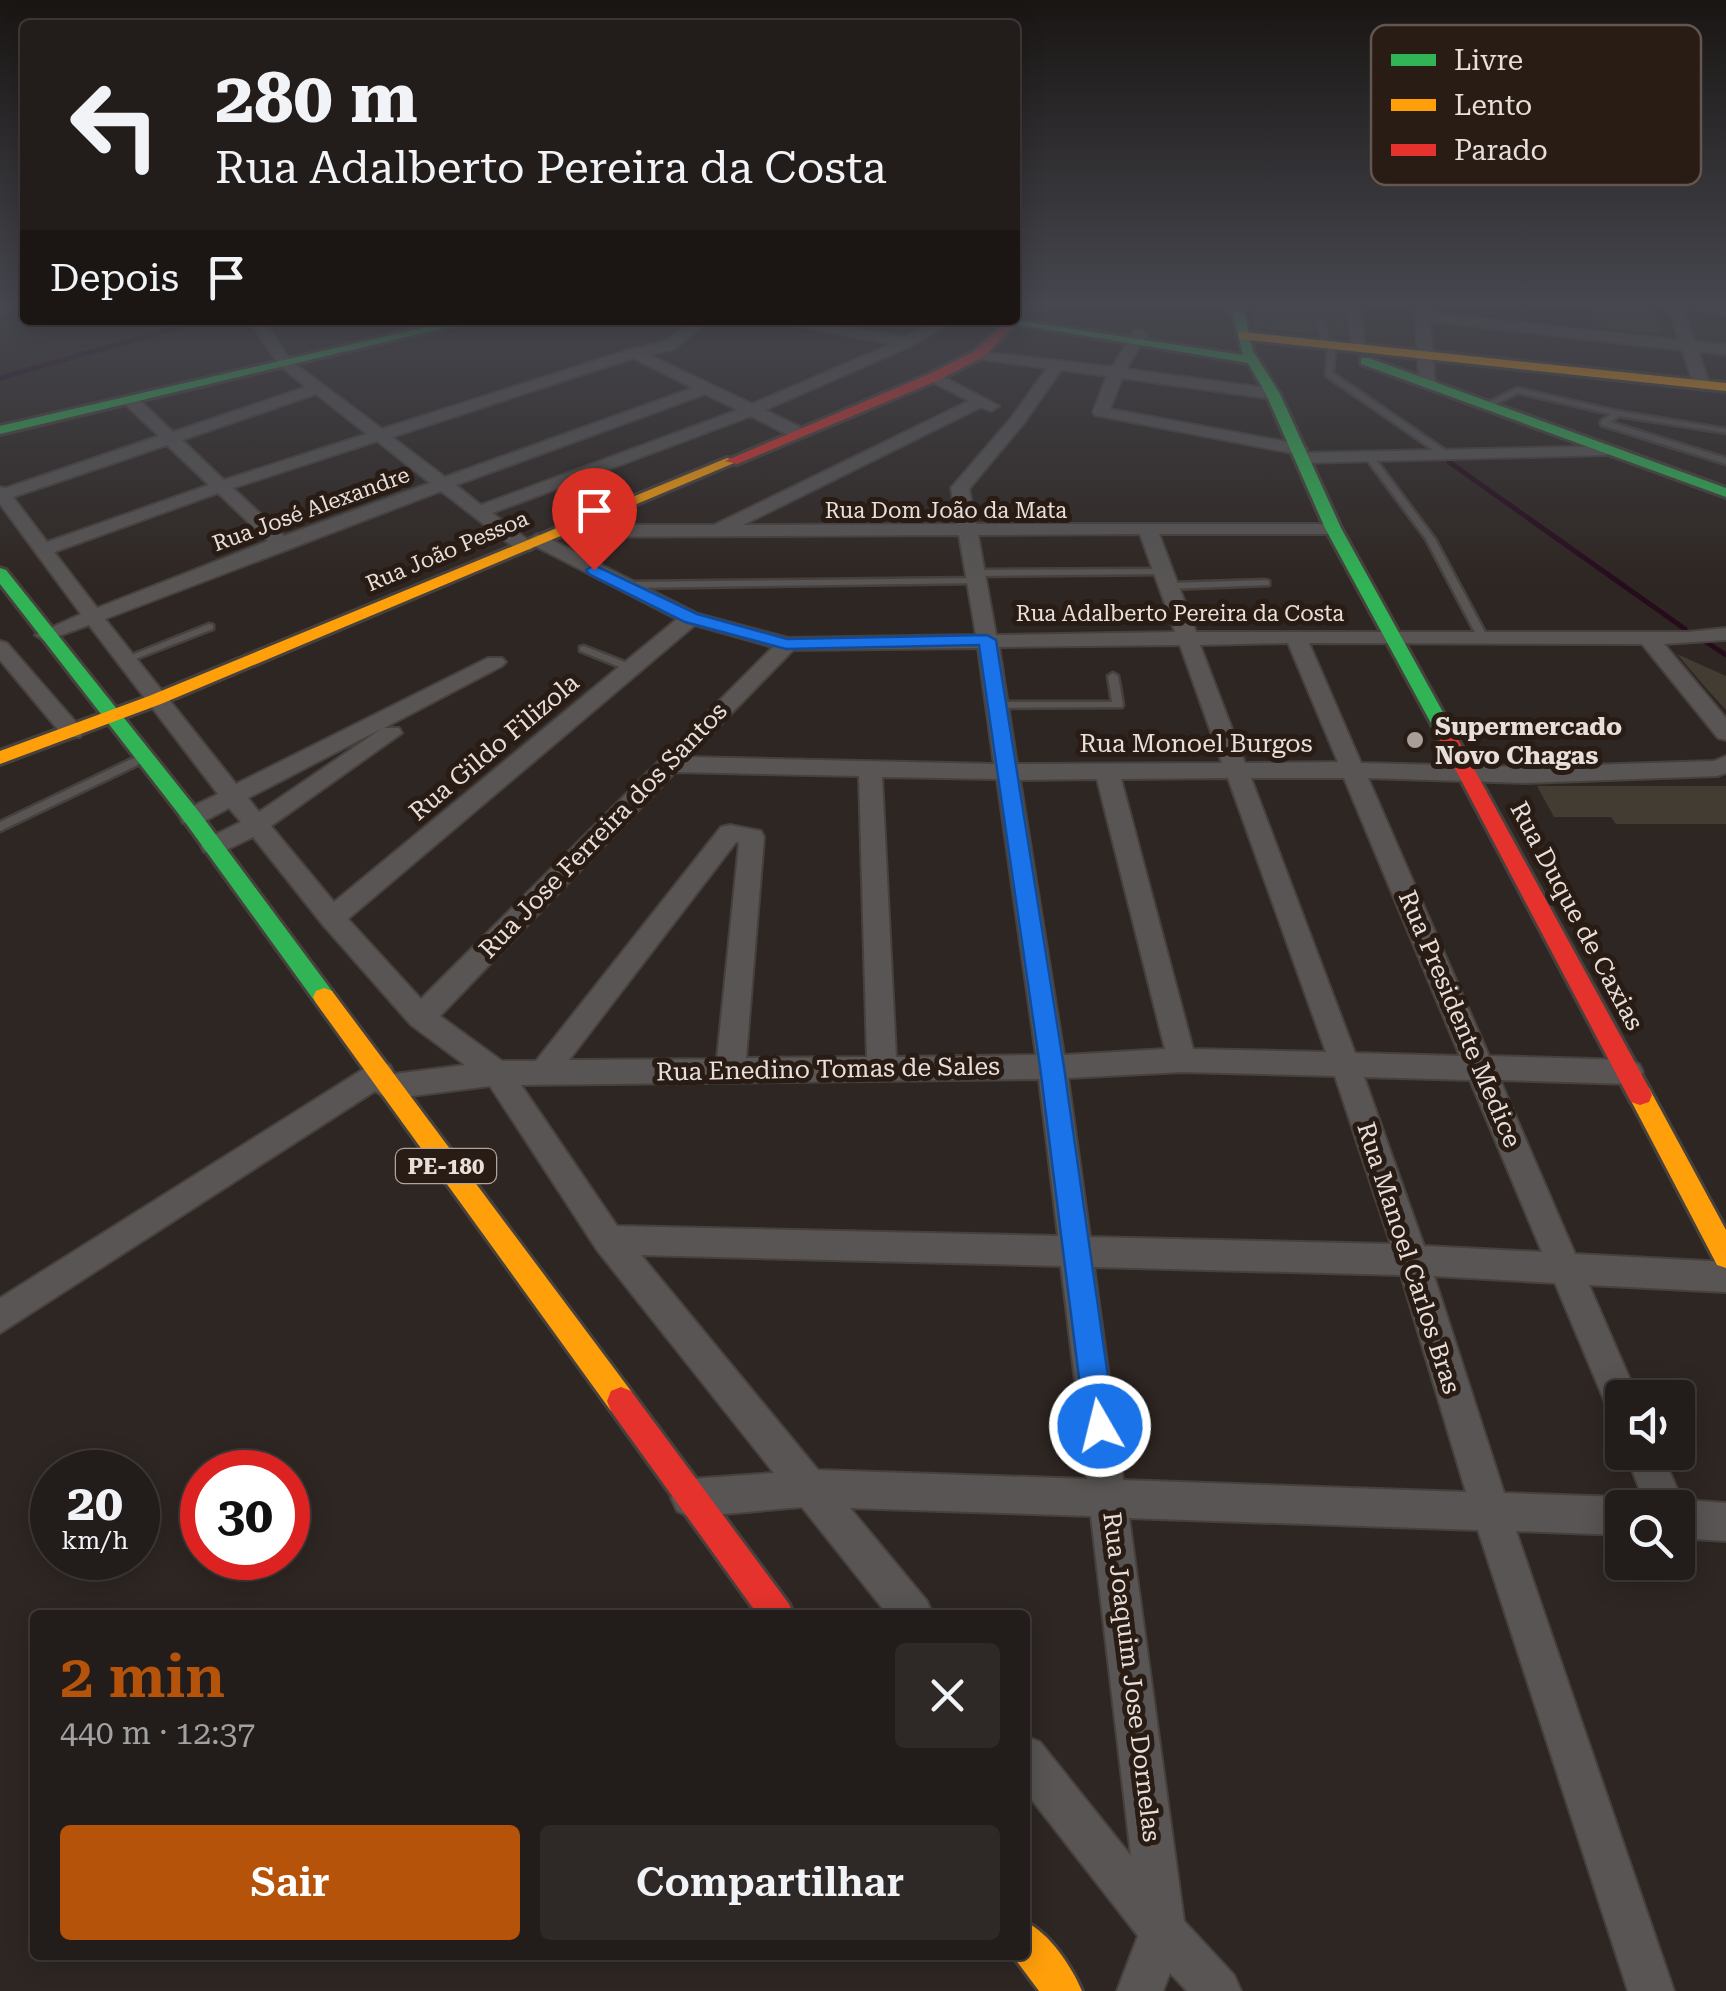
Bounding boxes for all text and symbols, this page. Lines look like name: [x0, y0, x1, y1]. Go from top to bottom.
legend: [1371, 25, 1701, 185]
text: Livre: [1454, 44, 1523, 77]
text: 280 m: [215, 57, 418, 139]
icon: left: [50, 60, 180, 190]
text: Lento: [1454, 89, 1532, 122]
text: Parado: [1454, 134, 1548, 167]
text: Rua Adalberto Pereira da Costa: [215, 141, 887, 194]
icon: arrive: [199, 250, 254, 305]
text: Depois: [50, 256, 179, 300]
street label: Rua José Alexandre: [209, 462, 413, 556]
pin: [552, 468, 637, 571]
icon: arrive: [567, 483, 622, 538]
street label: Rua Dom João da Mata: [825, 498, 1067, 523]
street label: Rua João Pessoa: [362, 505, 532, 596]
street label: Rua Adalberto Pereira da Costa: [1016, 601, 1344, 626]
street label: Rua Gildo Filizola: [403, 667, 585, 826]
street label: Rua Jose Ferreira dos Santos: [473, 696, 733, 964]
place label: Supermercado Novo Chagas: [1435, 712, 1622, 770]
street label: Rua Monoel Burgos: [1079, 729, 1313, 758]
marker: Supermercado Novo Chagas: [1404, 729, 1426, 751]
street label: Rua Duque de Caxias: [1504, 797, 1650, 1035]
street label: Rua Presidente Medice: [1393, 886, 1527, 1152]
street label: Rua Enedino Tomas de Sales: [656, 1052, 1000, 1086]
street label: Rua Manoel Carlos Bras: [1351, 1119, 1467, 1397]
road number: PE-180: [396, 1149, 496, 1183]
position arrow: [1048, 1374, 1152, 1478]
map controls: [1605, 1380, 1695, 1580]
button: sound: [1605, 1380, 1695, 1470]
speed limit sign: 30: [180, 1450, 310, 1580]
text: 20: [67, 1474, 123, 1532]
button: search: [1605, 1490, 1695, 1580]
street label: Rua Joaquim Jose Dornelas: [1097, 1511, 1167, 1844]
text: km/h: [62, 1526, 128, 1555]
text: 2 min: [60, 1641, 225, 1712]
button: close: [895, 1643, 1000, 1748]
text: 440 m · 12:37: [60, 1714, 255, 1752]
button: Sair: [60, 1825, 520, 1940]
button: Compartilhar: [540, 1825, 1000, 1940]

